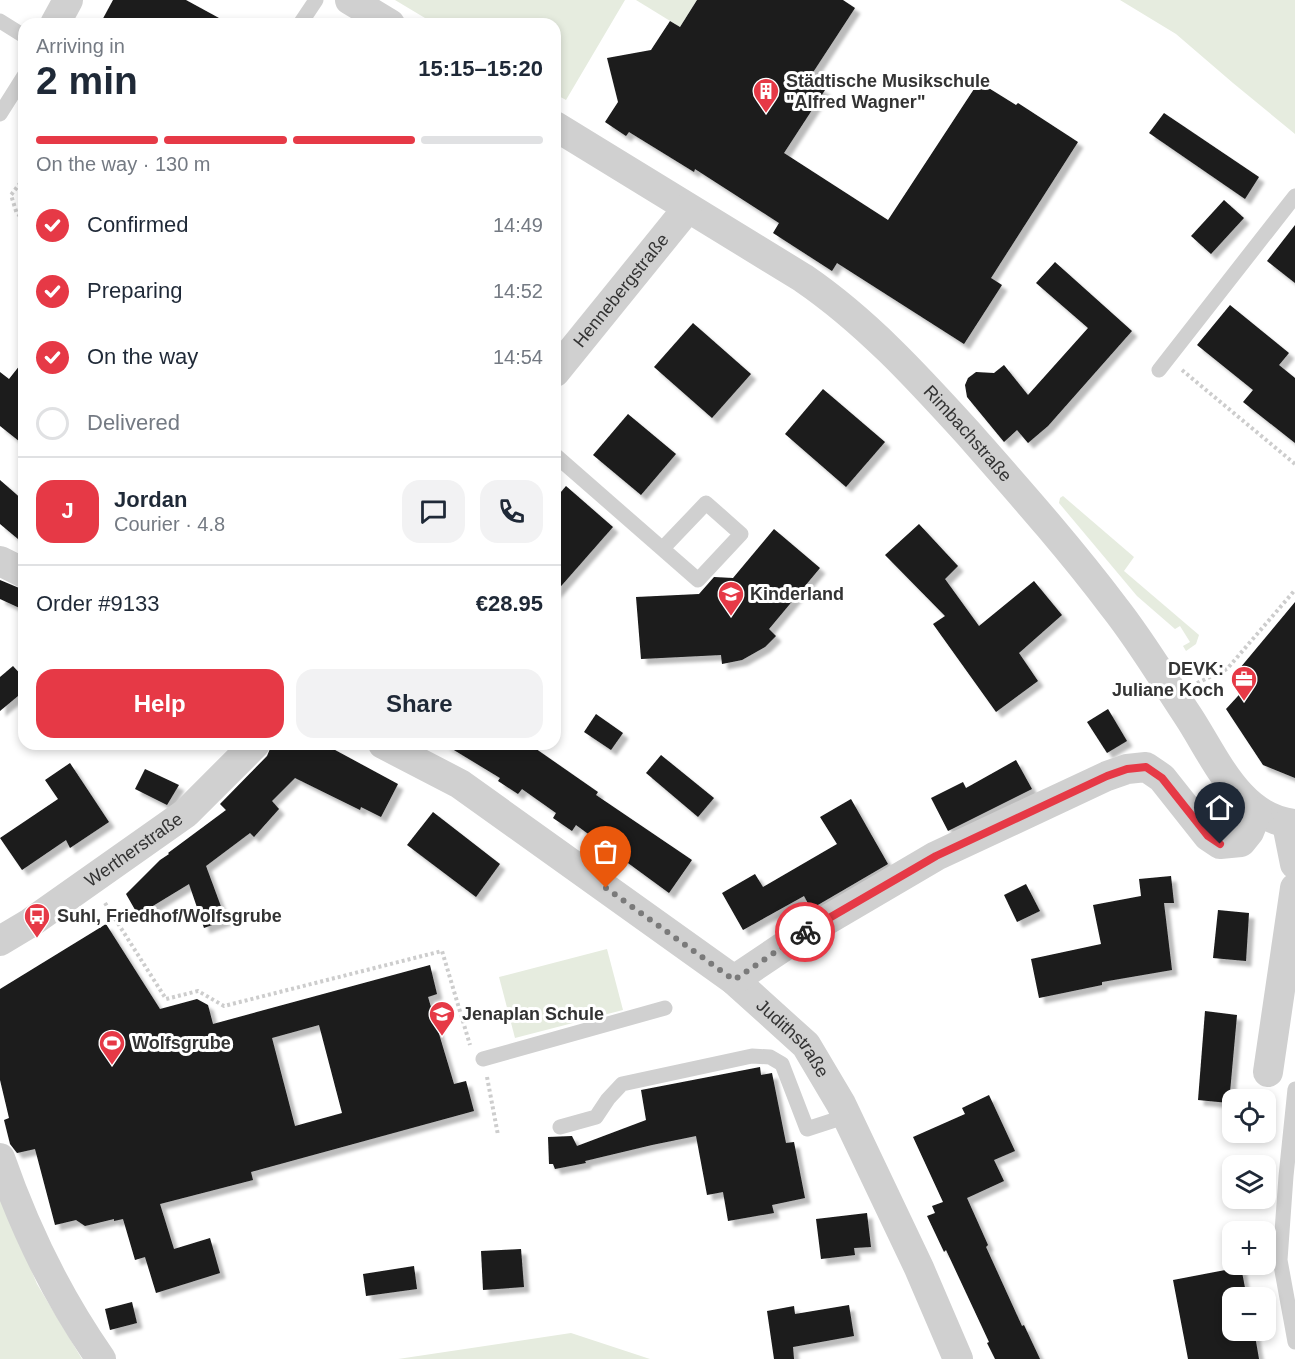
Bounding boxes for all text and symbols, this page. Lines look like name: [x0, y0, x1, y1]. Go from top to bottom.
text: Arriving in: [36, 35, 125, 57]
text: 15:15–15:20: [418, 56, 543, 81]
text: 2 min: [36, 59, 138, 102]
place label: Städtische Musikschule "Alfred Wagner": [786, 71, 990, 112]
building icon: Städtische Musikschule "Alfred Wagner": [751, 76, 781, 114]
text: On the way · 130 m: [36, 153, 211, 175]
icon: check: [36, 209, 69, 242]
text: Confirmed: [87, 212, 188, 237]
text: 14:49: [493, 214, 543, 236]
street label: Hennebergstraße: [569, 230, 673, 351]
icon: check: [36, 275, 69, 308]
text: Preparing: [87, 278, 182, 303]
text: 14:52: [493, 280, 543, 302]
icon: check: [36, 341, 69, 374]
text: On the way: [87, 344, 198, 369]
text: 14:54: [493, 346, 543, 368]
street label: Rimbachstraße: [919, 381, 1016, 486]
text: Delivered: [87, 410, 180, 435]
button: chat: [402, 480, 465, 543]
button: phone: [480, 480, 543, 543]
text: Jordan: [114, 487, 187, 512]
text: J: [61, 498, 74, 523]
text: Courier · 4.8: [114, 513, 225, 535]
school or university icon: Kinderland: [716, 579, 746, 617]
place label: Kinderland: [750, 584, 844, 604]
text: Order #9133: [36, 591, 160, 616]
text: €28.95: [476, 591, 543, 616]
place label: DEVK: Juliane Koch: [1112, 659, 1224, 700]
office icon: DEVK: Juliane Koch: [1229, 664, 1259, 702]
button: Help: [36, 669, 284, 738]
button: Share: [296, 669, 543, 738]
pin: [1194, 782, 1245, 844]
icon: home: [1203, 791, 1236, 824]
street label: Wertherstraße: [81, 809, 186, 891]
pin: [580, 826, 631, 888]
icon: bag: [589, 835, 622, 868]
bus stop icon: Suhl, Friedhof/Wolfsgrube: [22, 901, 52, 939]
courier: [775, 902, 835, 962]
place label: Suhl, Friedhof/Wolfsgrube: [57, 906, 282, 926]
icon: bike: [789, 916, 822, 949]
street label: Judithstraße: [752, 995, 833, 1081]
school or university icon: Jenaplan Schule: [427, 999, 457, 1037]
place label: Jenaplan Schule: [462, 1004, 604, 1024]
sports icon: Wolfsgrube: [97, 1028, 127, 1066]
place label: Wolfsgrube: [132, 1033, 231, 1053]
map controls: [1222, 1089, 1276, 1341]
button: locate: [1222, 1089, 1276, 1143]
button: layers: [1222, 1155, 1276, 1209]
button: +: [1222, 1221, 1276, 1275]
button: −: [1222, 1287, 1276, 1341]

